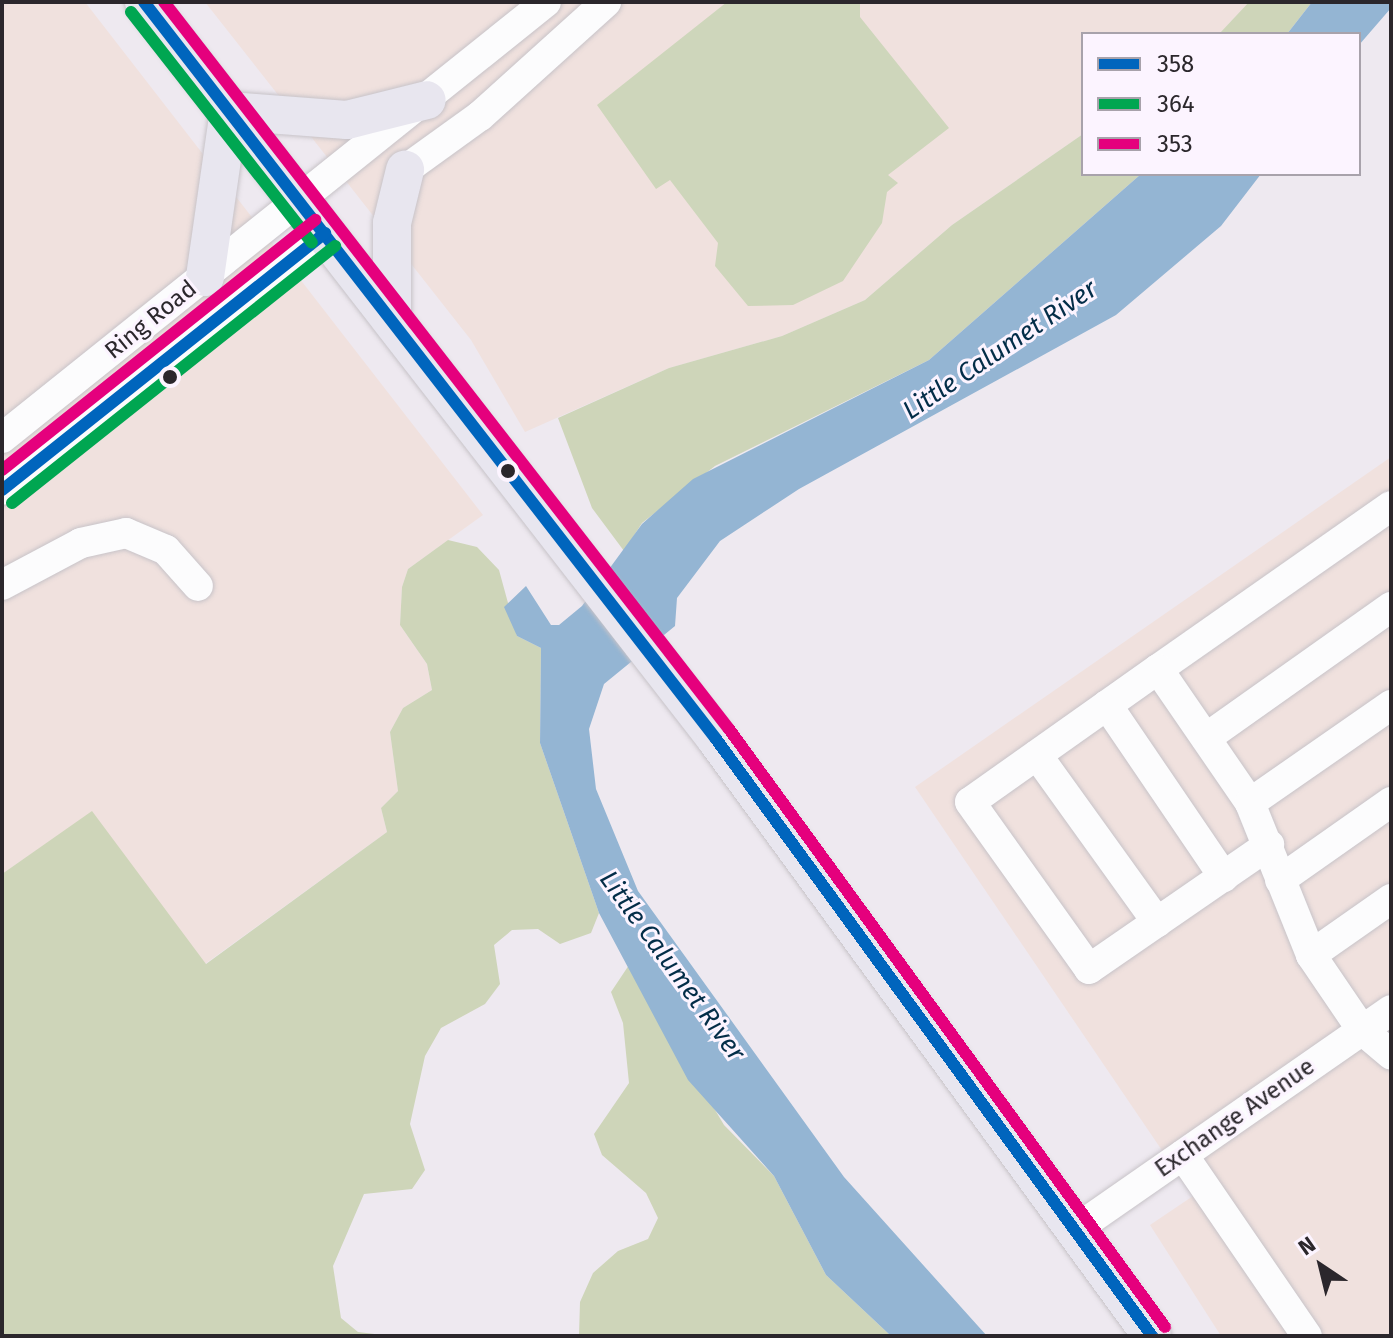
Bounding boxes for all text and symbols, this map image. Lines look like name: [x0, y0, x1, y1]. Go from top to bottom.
legend: [1081, 32, 1361, 176]
text: 358: [1157, 50, 1194, 78]
text: 364: [1157, 90, 1195, 118]
text: 353: [1157, 130, 1193, 158]
street label: Ring Road: [99, 274, 203, 366]
water label: Little Calumet River: [897, 274, 1103, 426]
unlabelled marker: [162, 369, 178, 385]
unlabelled marker: [500, 463, 516, 479]
water label: Little Calumet River: [593, 865, 751, 1067]
street label: Exchange Avenue: [1150, 1052, 1320, 1184]
north arrow: [1281, 1226, 1361, 1306]
text: N: [1293, 1231, 1321, 1261]

